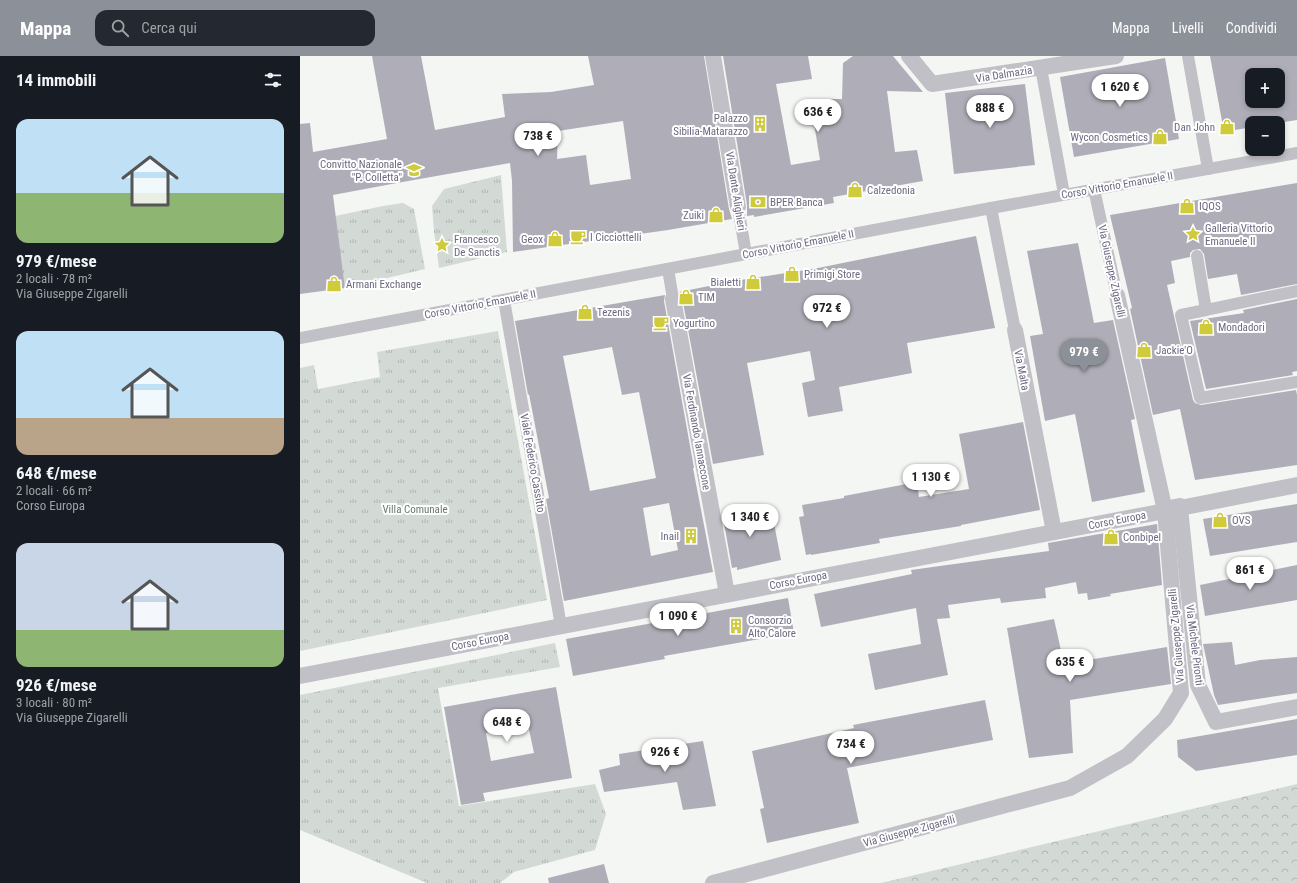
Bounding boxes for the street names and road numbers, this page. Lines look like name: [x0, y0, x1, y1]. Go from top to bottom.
street label: Via Dalmazia: [975, 64, 1033, 85]
street label: Via Dante Alighieri: [723, 151, 748, 232]
street label: Corso Vittorio Emanuele II: [1060, 169, 1174, 202]
street label: Via Giuseppe Zigarelli: [1095, 224, 1128, 319]
street label: Corso Vittorio Emanuele II: [741, 227, 855, 262]
street label: Corso Vittorio Emanuele II: [423, 287, 537, 322]
street label: Via Malta: [1011, 349, 1032, 392]
street label: Via Ferdinando Iannaccone: [680, 373, 713, 491]
street label: Viale Federico Cassitto: [517, 413, 548, 514]
street label: Corso Europa: [1087, 509, 1147, 532]
street label: Corso Europa: [768, 569, 828, 592]
street label: Via Giuseppe Zigarelli: [1166, 588, 1187, 684]
street label: Via Michele Pironti: [1183, 604, 1206, 686]
street label: Corso Europa: [450, 630, 510, 653]
street label: Via Giuseppe Zigarelli: [862, 813, 956, 850]

